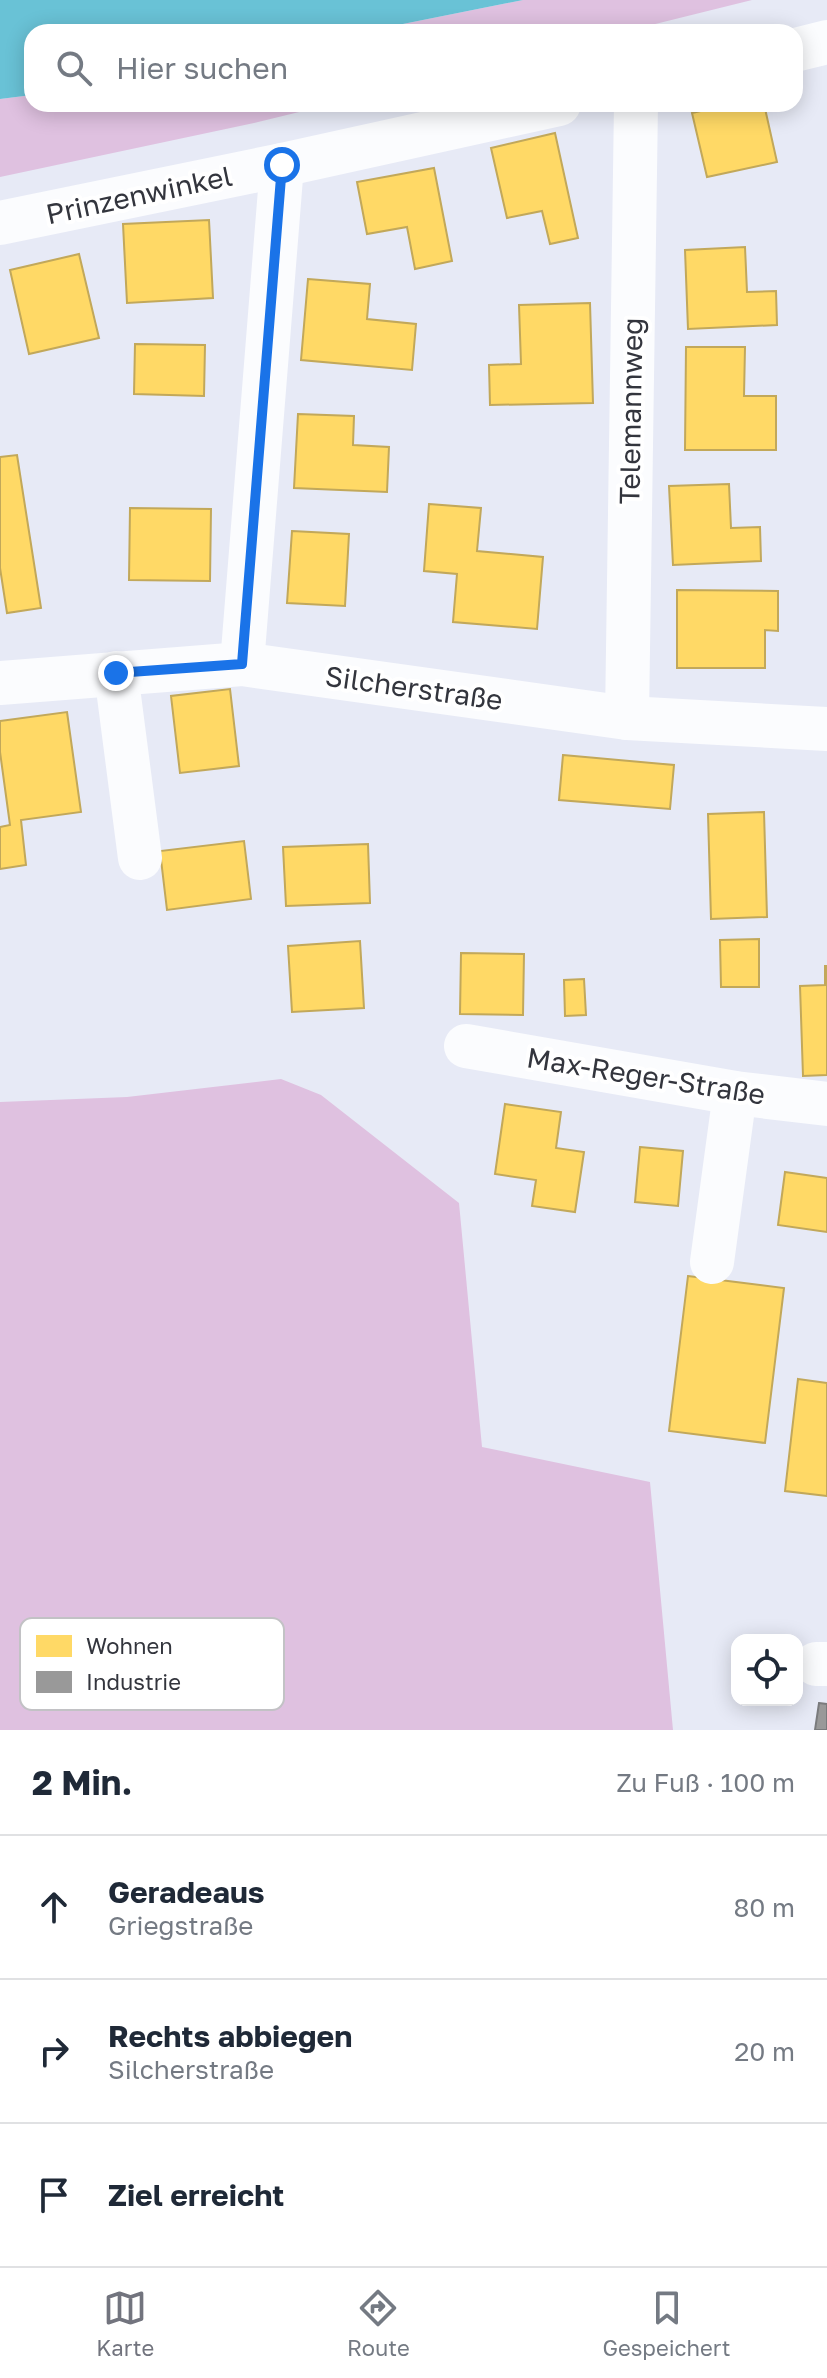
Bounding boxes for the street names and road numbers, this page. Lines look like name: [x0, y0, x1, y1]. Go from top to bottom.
street label: Prinzenwinkel: [43, 159, 235, 230]
street label: Telemannweg: [612, 317, 649, 505]
street label: Silcherstraße: [323, 659, 505, 716]
street label: Max-Reger-Straße: [525, 1040, 768, 1111]

